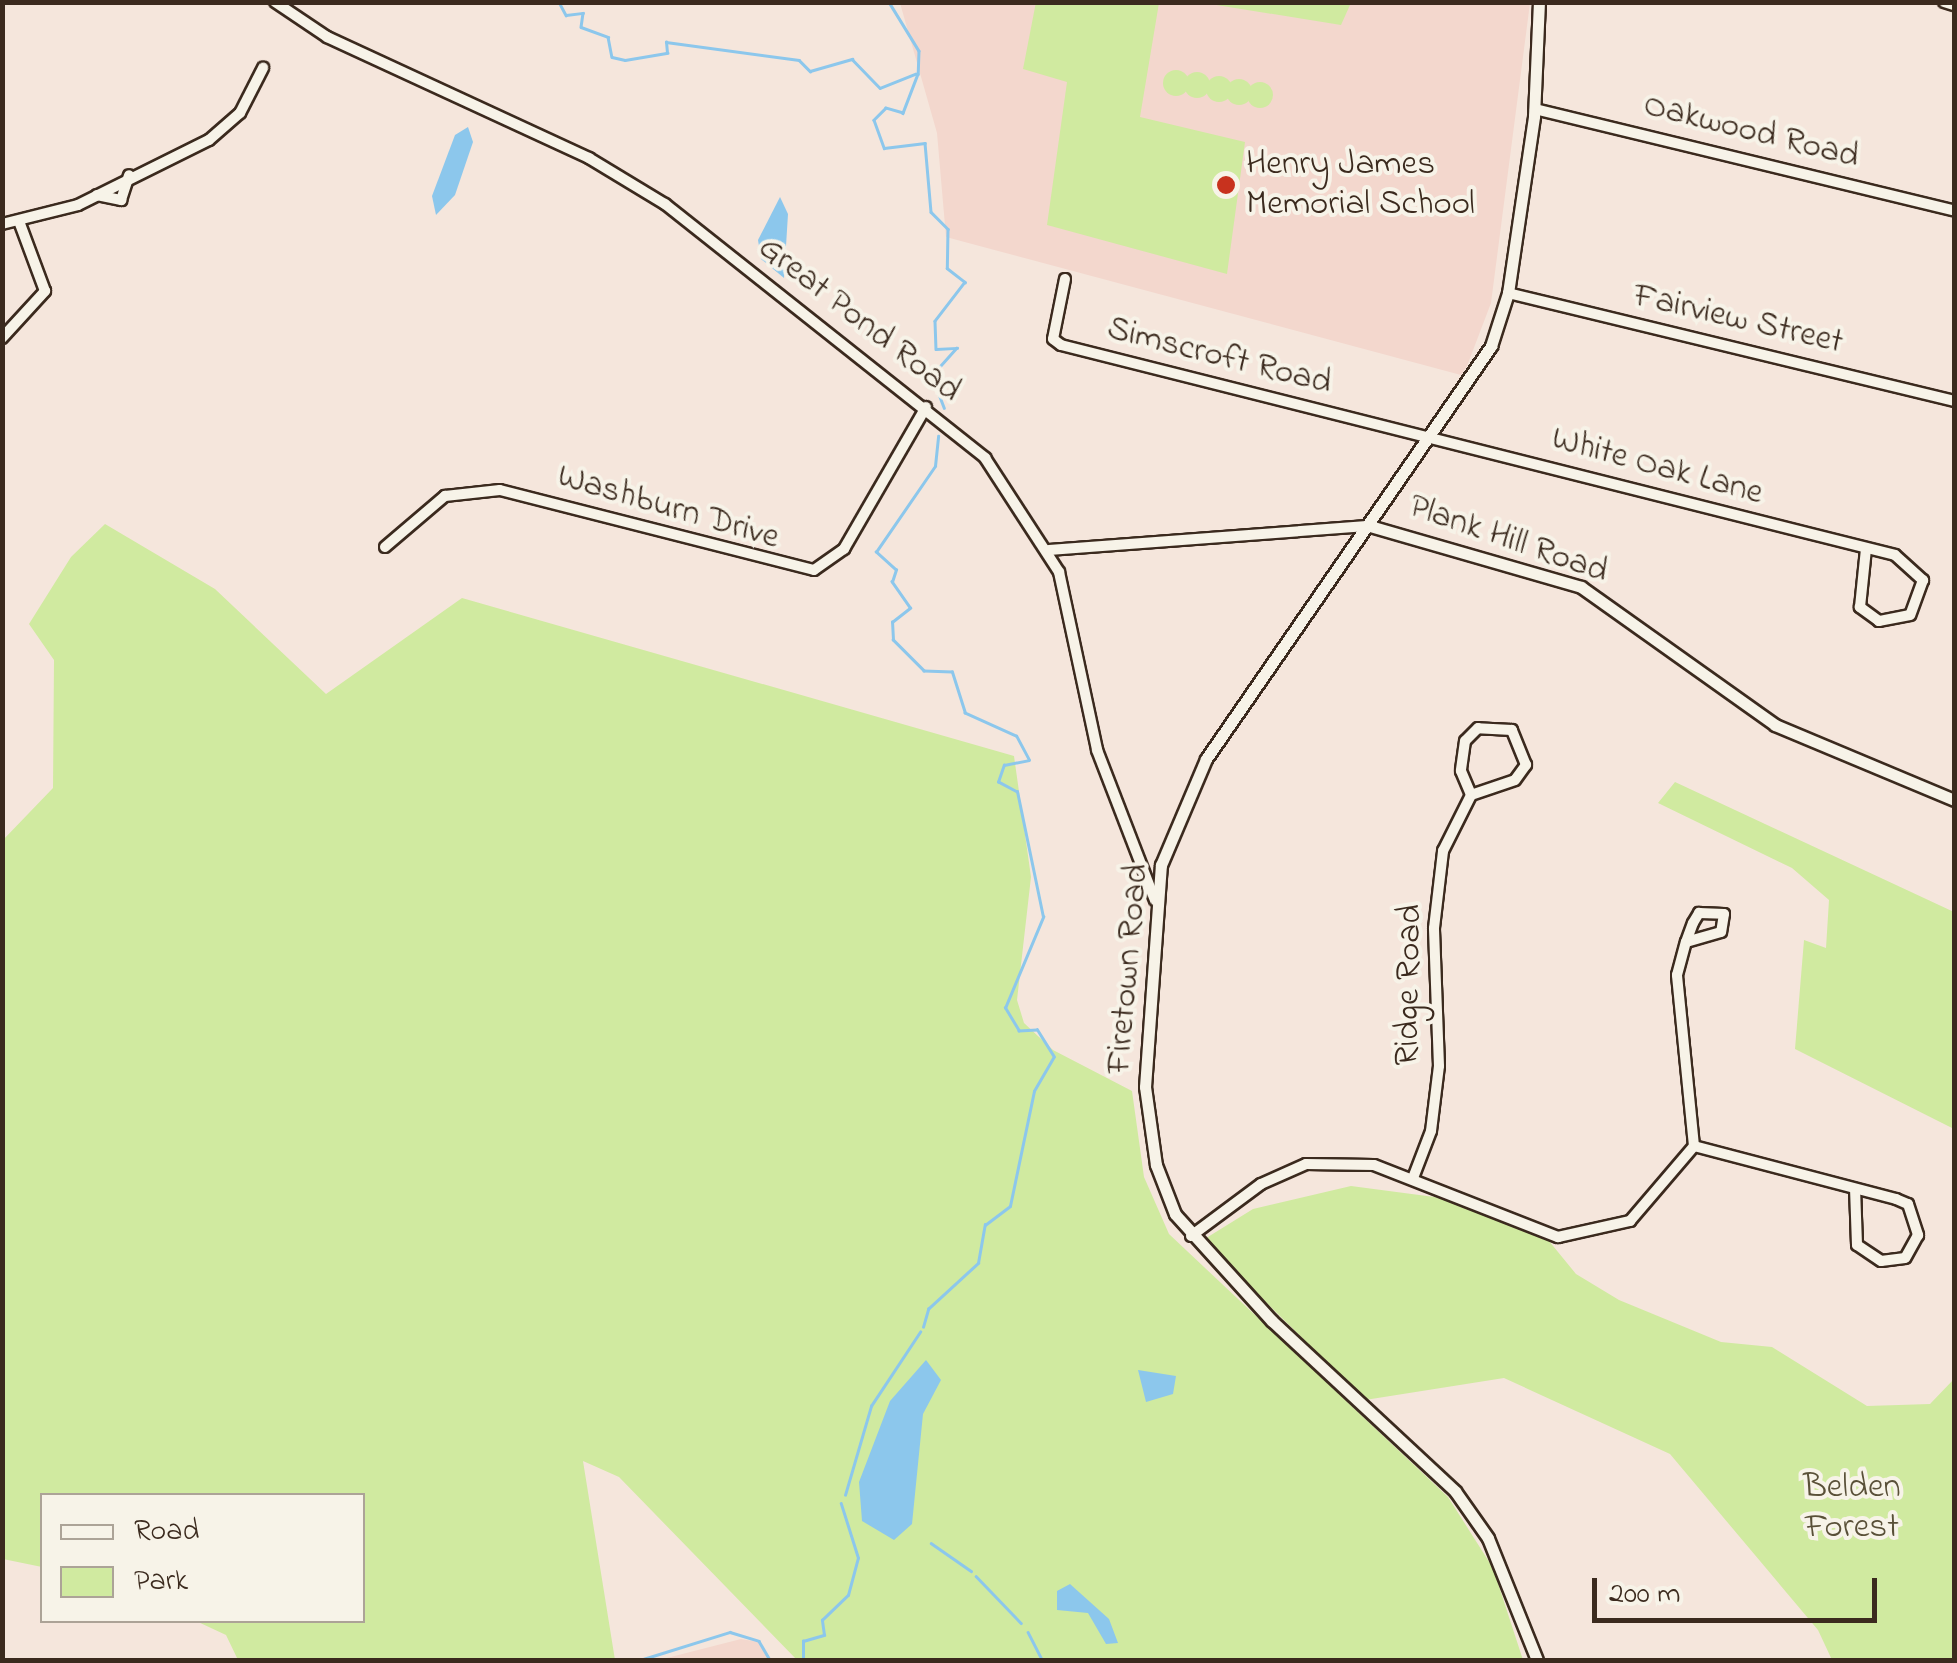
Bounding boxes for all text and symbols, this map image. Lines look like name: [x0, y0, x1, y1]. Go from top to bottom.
street label: Oakwood Road: [1639, 85, 1863, 179]
place label: Henry James Memorial School: [1246, 144, 1475, 226]
marker: Henry James Memorial School: [1215, 174, 1237, 196]
street label: Great Pond Road: [749, 228, 969, 412]
street label: Fairview Street: [1629, 275, 1847, 365]
street label: Simscroft Road: [1102, 309, 1336, 405]
street label: White Oak Lane: [1547, 419, 1767, 515]
street label: Washburn Drive: [552, 456, 784, 560]
street label: Plank Hill Road: [1403, 486, 1613, 594]
street label: Firetown Road: [1099, 862, 1159, 1076]
street label: Ridge Road: [1388, 904, 1432, 1066]
park label: Belden Forest: [1803, 1467, 1901, 1549]
legend: [40, 1493, 365, 1623]
text: Road: [134, 1510, 199, 1554]
scale bar: [1597, 1558, 1882, 1620]
text: Park: [134, 1560, 188, 1604]
text: 200 m: [1609, 1573, 1681, 1617]

